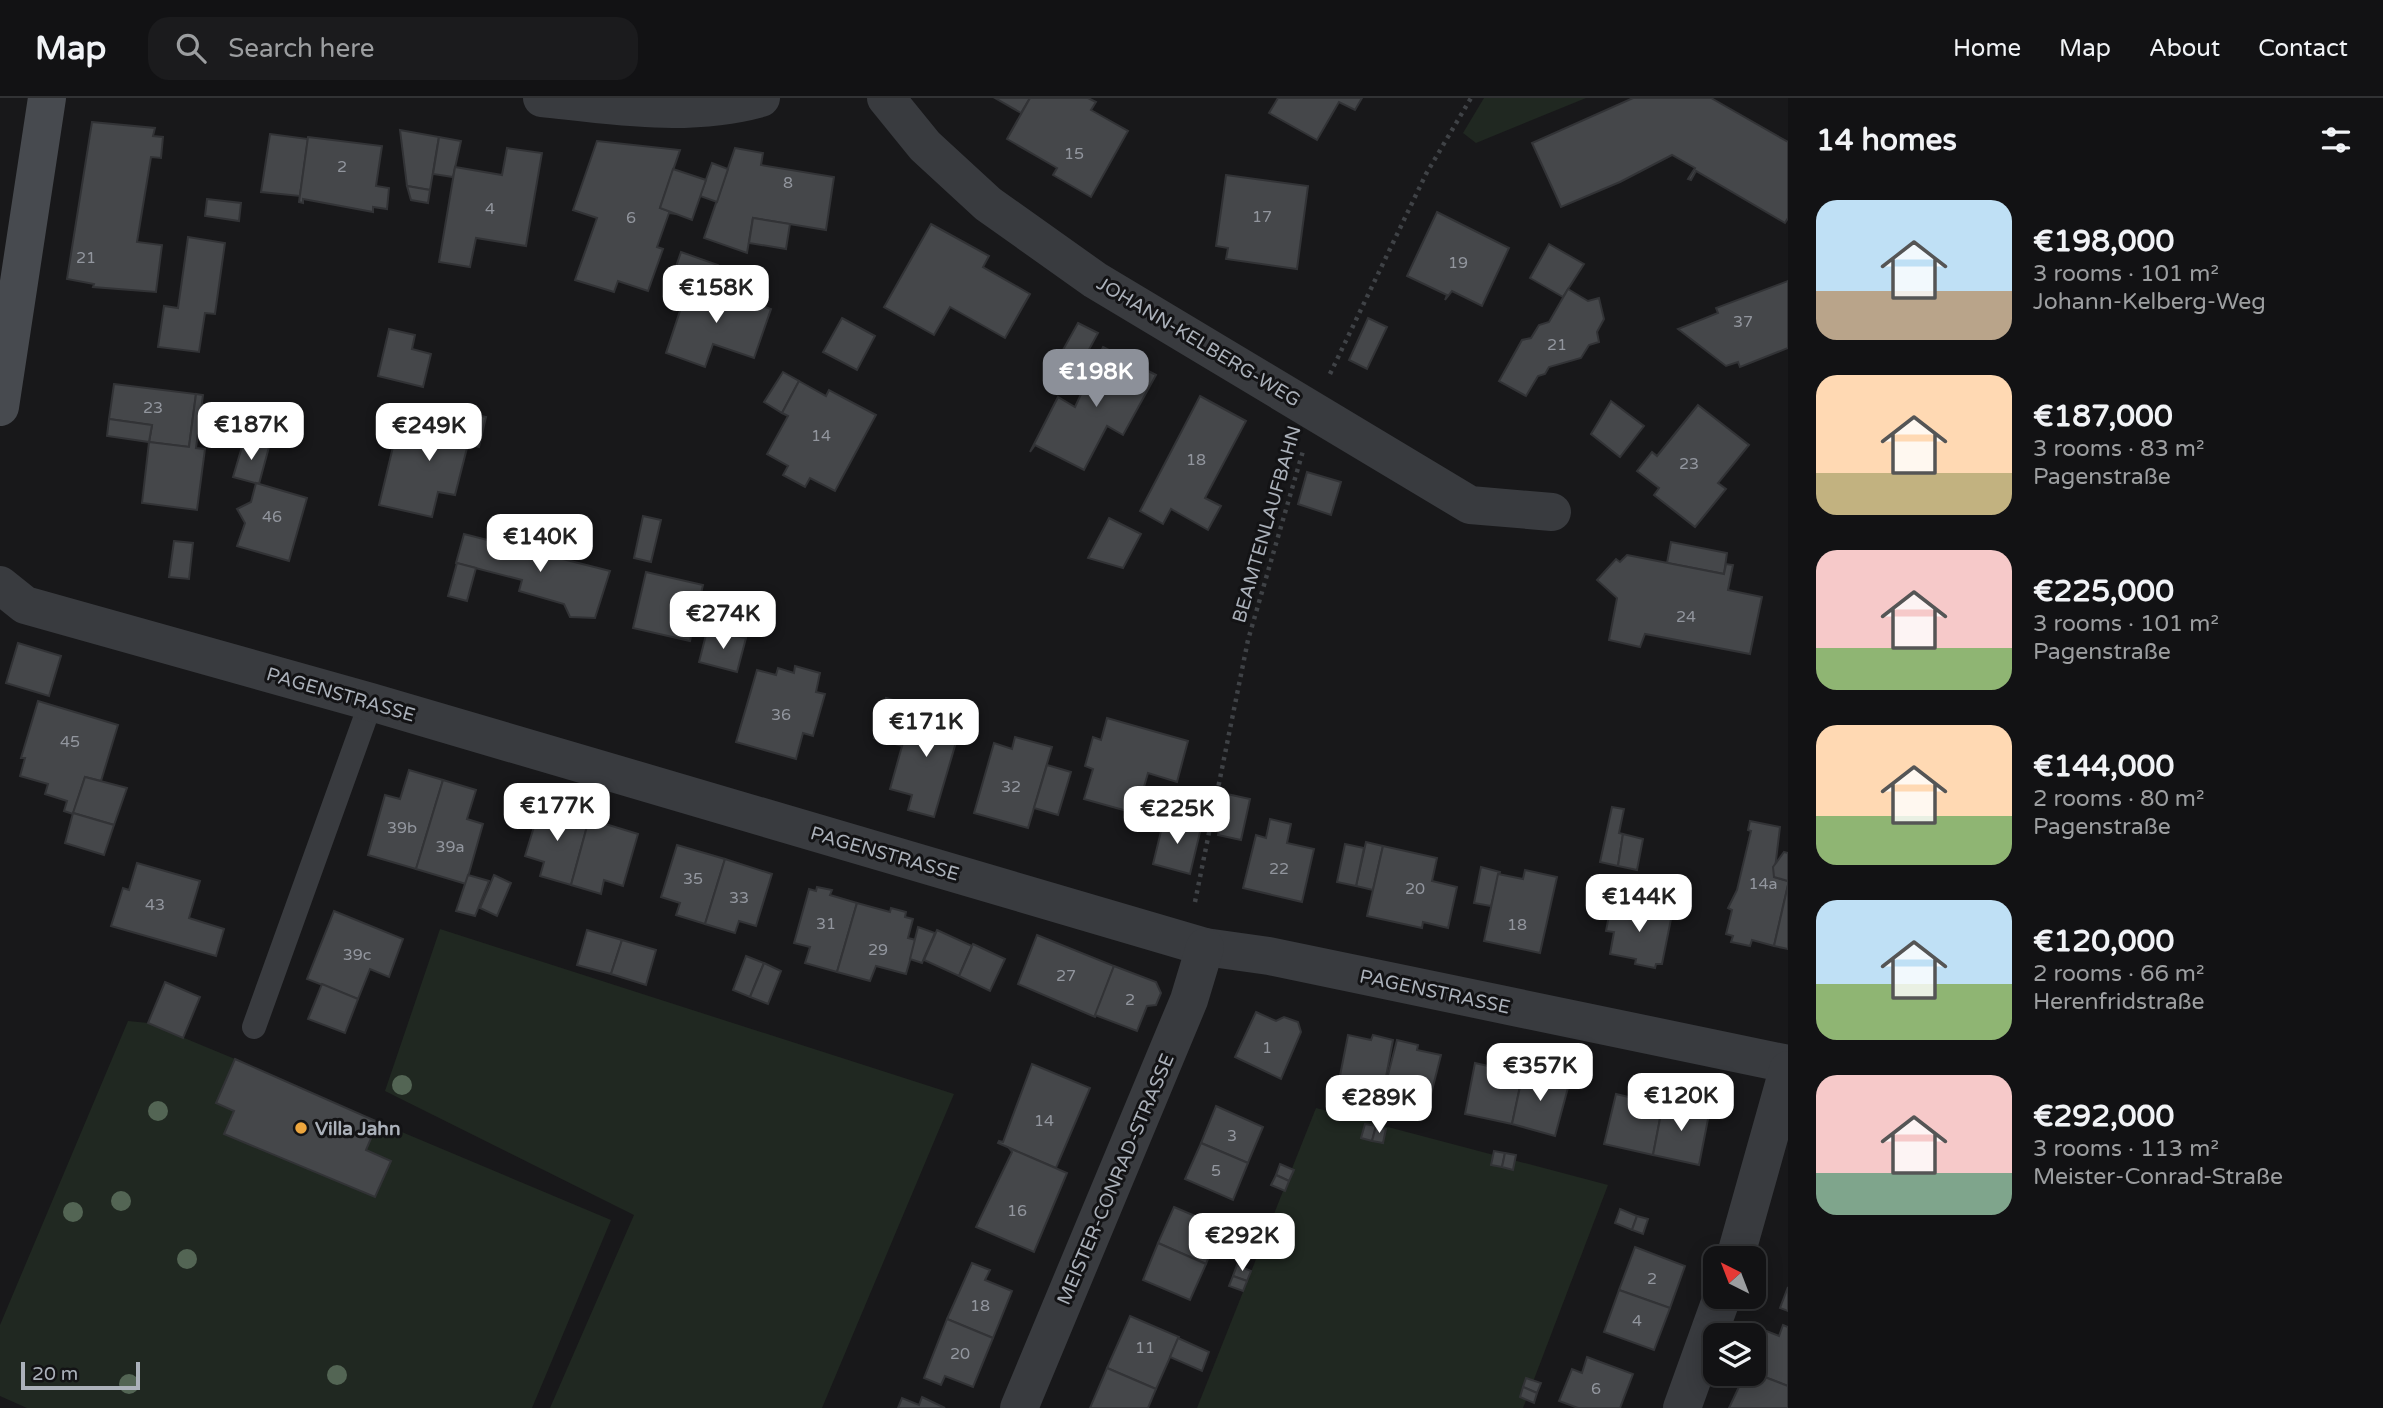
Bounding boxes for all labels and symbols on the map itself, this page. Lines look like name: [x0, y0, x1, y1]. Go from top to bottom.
house number: 15: [1064, 144, 1084, 164]
house number: 2: [337, 157, 347, 177]
house number: 8: [783, 173, 793, 193]
house number: 4: [485, 199, 495, 219]
house number: 17: [1252, 207, 1272, 227]
house number: 6: [626, 208, 636, 228]
house number: 21: [76, 248, 96, 268]
house number: 19: [1448, 253, 1468, 273]
pin: €158K: [667, 266, 765, 325]
street label: JOHANN-KELBERG-WEG: [1093, 272, 1304, 411]
house number: 37: [1733, 312, 1753, 332]
house number: 21: [1547, 335, 1567, 355]
pin: €198K: [1047, 350, 1145, 409]
house number: 23: [143, 398, 163, 418]
pin: €187K: [202, 402, 300, 462]
pin: €249K: [380, 404, 478, 463]
street label: BEAMTENLAUFBAHN: [1228, 423, 1306, 625]
house number: 14: [811, 426, 831, 446]
house number: 18: [1186, 450, 1206, 470]
house number: 23: [1679, 454, 1699, 474]
house number: 46: [262, 507, 282, 527]
pin: €140K: [491, 514, 589, 574]
pin: €274K: [674, 592, 772, 651]
house number: 24: [1676, 607, 1696, 627]
street label: PAGENSTRASSE: [264, 663, 417, 727]
pin: €171K: [877, 700, 975, 759]
house number: 36: [771, 705, 791, 725]
house number: 45: [60, 732, 80, 752]
house number: 32: [1001, 777, 1021, 797]
pin: €177K: [508, 784, 606, 843]
pin: €225K: [1128, 786, 1226, 846]
house number: 39b: [387, 818, 417, 838]
street label: PAGENSTRASSE: [808, 822, 961, 886]
house number: 39a: [435, 837, 465, 857]
house number: 22: [1269, 859, 1289, 879]
house number: 35: [683, 869, 703, 889]
pin: €144K: [1590, 874, 1688, 934]
house number: 14a: [1748, 874, 1778, 894]
house number: 20: [1405, 879, 1425, 899]
house number: 33: [729, 888, 749, 908]
house number: 43: [145, 895, 165, 915]
house number: 31: [816, 914, 836, 934]
house number: 18: [1507, 915, 1527, 935]
house number: 29: [868, 940, 888, 960]
house number: 39c: [343, 945, 371, 965]
street label: PAGENSTRASSE: [1357, 965, 1512, 1019]
house number: 27: [1056, 966, 1076, 986]
house number: 2: [1125, 990, 1135, 1010]
house number: 1: [1262, 1038, 1272, 1058]
pin: €357K: [1491, 1044, 1589, 1103]
street label: MEISTER-CONRAD-STRASSE: [1053, 1051, 1179, 1308]
pin: €120K: [1632, 1074, 1730, 1133]
pin: €289K: [1330, 1076, 1428, 1135]
house number: 14: [1034, 1111, 1054, 1131]
place label: Villa Jahn: [315, 1118, 400, 1140]
marker: Villa Jahn: [293, 1120, 309, 1136]
house number: 3: [1227, 1126, 1237, 1146]
house number: 5: [1211, 1161, 1221, 1181]
house number: 16: [1007, 1201, 1027, 1221]
pin: €292K: [1193, 1214, 1291, 1273]
north arrow: [1703, 1246, 1766, 1309]
house number: 2: [1647, 1269, 1657, 1289]
house number: 18: [970, 1296, 990, 1316]
house number: 4: [1632, 1311, 1642, 1331]
house number: 11: [1135, 1338, 1155, 1358]
house number: 20: [950, 1344, 970, 1364]
scale bar: [21, 1359, 140, 1391]
house number: 6: [1591, 1379, 1601, 1399]

